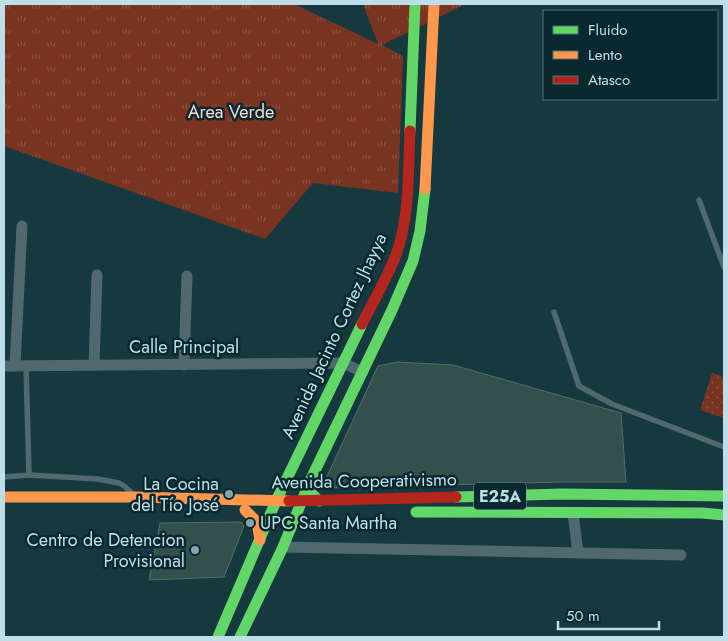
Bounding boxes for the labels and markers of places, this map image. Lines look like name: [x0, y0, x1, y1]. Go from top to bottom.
place label: La Cocina del Tío José: [131, 471, 219, 518]
marker: La Cocina del Tío José: [223, 488, 235, 500]
place label: UPC Santa Martha: [260, 510, 397, 536]
marker: UPC Santa Martha: [244, 517, 256, 529]
place label: Centro de Detencion Provisional: [26, 527, 185, 574]
marker: Centro de Detencion Provisional: [189, 544, 201, 556]

